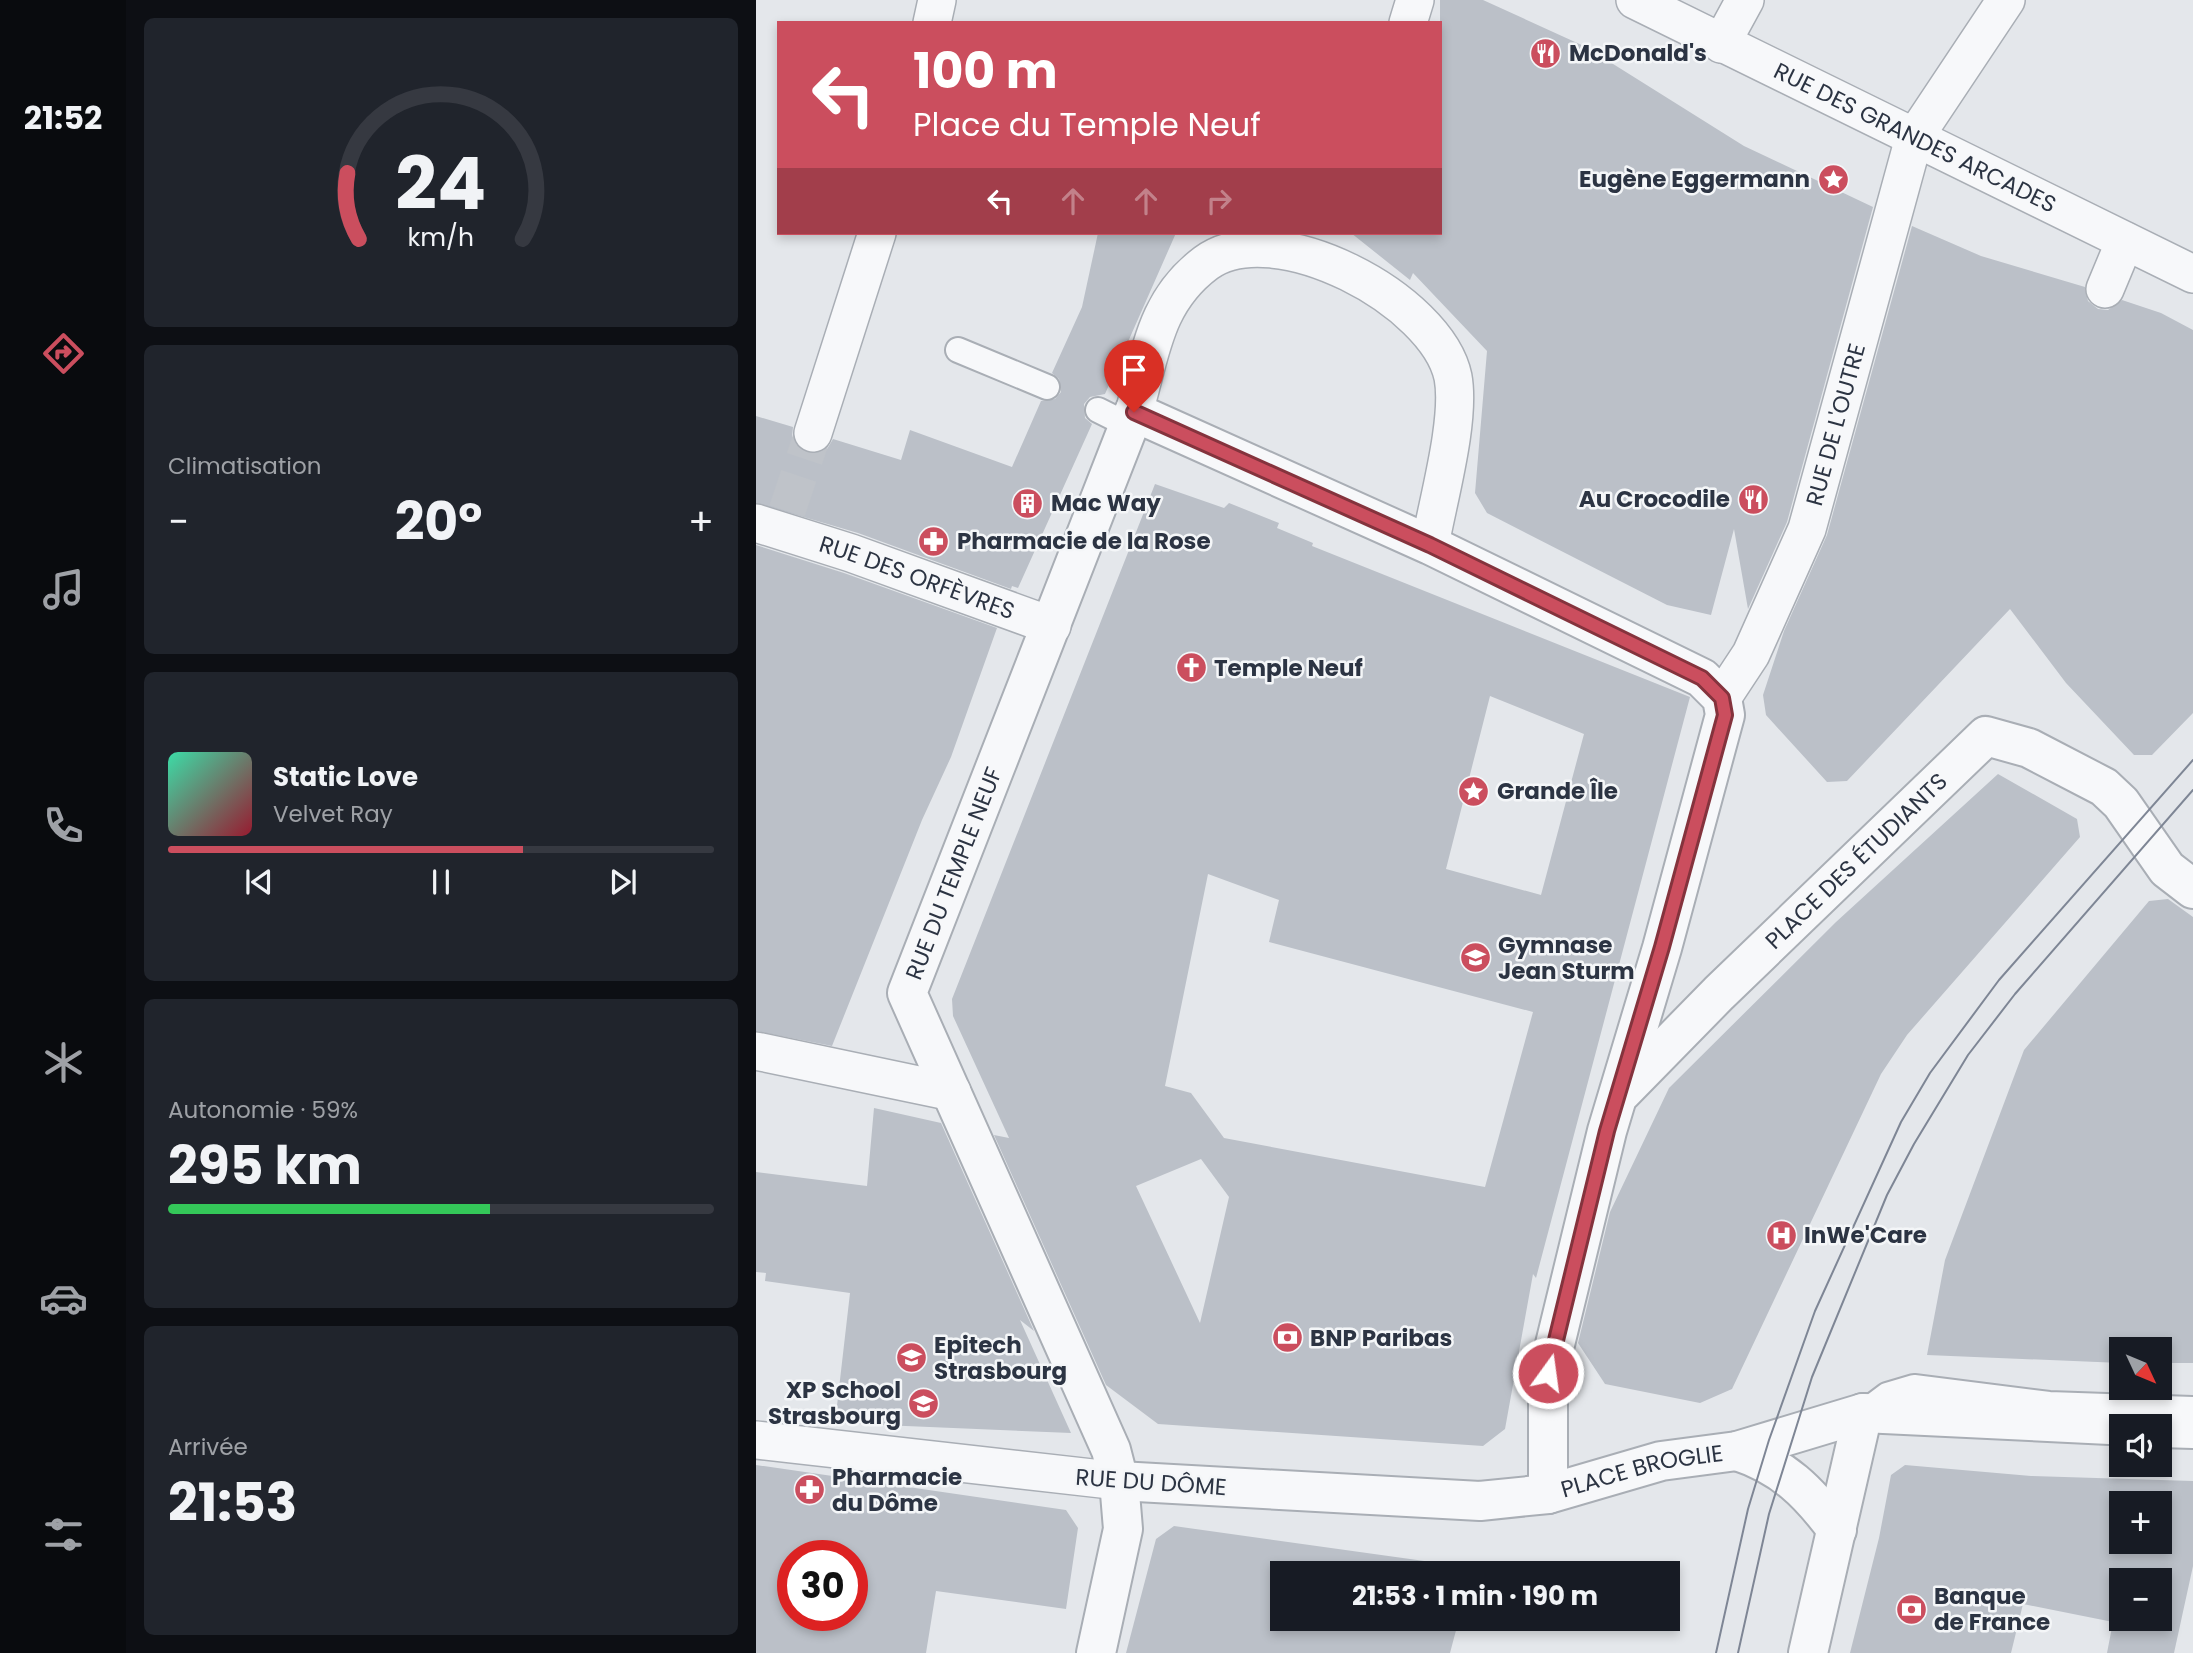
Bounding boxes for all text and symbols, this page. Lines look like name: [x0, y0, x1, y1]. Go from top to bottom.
restaurant icon: McDonald's: [1529, 36, 1563, 70]
text: 100 m: [913, 37, 1058, 105]
place label: McDonald's: [1569, 37, 1707, 69]
icon: left: [798, 49, 889, 140]
street label: RUE DES GRANDES ARCADES: [1768, 55, 2062, 220]
text: 21:52: [24, 95, 102, 140]
text: Place du Temple Neuf: [913, 102, 1261, 147]
text: 24: [396, 133, 486, 234]
place icon: Eugène Eggermann: [1816, 162, 1850, 196]
place label: Eugène Eggermann: [1579, 163, 1810, 195]
icon: left: [981, 182, 1019, 220]
icon: ahead: [1054, 182, 1092, 220]
icon: ahead: [1127, 182, 1165, 220]
icon: right: [1200, 182, 1238, 220]
text: km/h: [408, 219, 474, 254]
icon: directions: [39, 329, 88, 378]
pin: [1104, 340, 1164, 412]
street label: RUE DE L'OUTRE: [1798, 340, 1873, 509]
icon: arrive: [1115, 351, 1153, 389]
text: Climatisation: [168, 450, 321, 482]
restaurant icon: Au Crocodile: [1736, 482, 1770, 516]
place label: Au Crocodile: [1579, 483, 1730, 515]
text: 20°: [395, 485, 482, 558]
building icon: Mac Way: [1011, 486, 1045, 520]
place label: Mac Way: [1051, 487, 1161, 519]
text: −: [168, 495, 189, 548]
text: +: [688, 495, 714, 548]
pharmacy icon: Pharmacie de la Rose: [917, 524, 951, 558]
place label: Pharmacie de la Rose: [957, 525, 1211, 557]
street label: RUE DES ORFÈVRES: [815, 528, 1019, 627]
icon: music: [39, 565, 88, 614]
church icon: Temple Neuf: [1174, 651, 1208, 685]
place label: Temple Neuf: [1214, 652, 1363, 684]
text: Static Love: [273, 759, 418, 795]
street label: RUE DU TEMPLE NEUF: [898, 762, 1010, 984]
street label: PLACE DES ÉTUDIANTS: [1758, 766, 1954, 956]
place icon: Grande Île: [1457, 774, 1491, 808]
place label: Grande Île: [1497, 775, 1618, 807]
text: Velvet Ray: [273, 798, 393, 830]
icon: phone: [39, 801, 88, 850]
icon: previous: [240, 863, 278, 901]
icon: pause: [422, 863, 460, 901]
icon: next: [604, 863, 642, 901]
place label: Gymnase Jean Sturm: [1498, 929, 1635, 987]
school or university icon: Gymnase Jean Sturm: [1458, 941, 1492, 975]
icon: climate: [39, 1038, 88, 1087]
text: Autonomie · 59%: [168, 1094, 358, 1126]
text: 295 km: [168, 1129, 362, 1202]
hospital icon: InWe'Care: [1764, 1218, 1798, 1252]
place label: InWe'Care: [1804, 1219, 1927, 1251]
icon: car: [39, 1274, 88, 1323]
bank icon: BNP Paribas: [1270, 1321, 1304, 1355]
place label: BNP Paribas: [1310, 1322, 1452, 1354]
place label: Epitech Strasbourg: [934, 1329, 1067, 1387]
position arrow: [1511, 1336, 1585, 1410]
north arrow: [2109, 1337, 2172, 1400]
map controls: [2109, 1337, 2172, 1631]
school or university icon: Epitech Strasbourg: [894, 1341, 928, 1375]
place label: XP School Strasbourg: [768, 1374, 901, 1432]
school or university icon: XP School Strasbourg: [907, 1386, 941, 1420]
button: sound: [2109, 1414, 2172, 1477]
text: Arrivée: [168, 1431, 248, 1463]
street label: PLACE BROGLIE: [1557, 1437, 1725, 1505]
place label: Pharmacie du Dôme: [832, 1461, 962, 1519]
street label: RUE DU DÔME: [1074, 1461, 1228, 1503]
text: 21:53: [168, 1466, 297, 1539]
pharmacy icon: Pharmacie du Dôme: [792, 1473, 826, 1507]
button: +: [2109, 1491, 2172, 1554]
icon: filters: [39, 1510, 88, 1559]
speed limit sign: 30: [777, 1540, 868, 1631]
button: −: [2109, 1568, 2172, 1631]
text: 21:53 · 1 min · 190 m: [1352, 1578, 1598, 1614]
place label: Banque de France: [1934, 1580, 2050, 1638]
bank icon: Banque de France: [1894, 1592, 1928, 1626]

